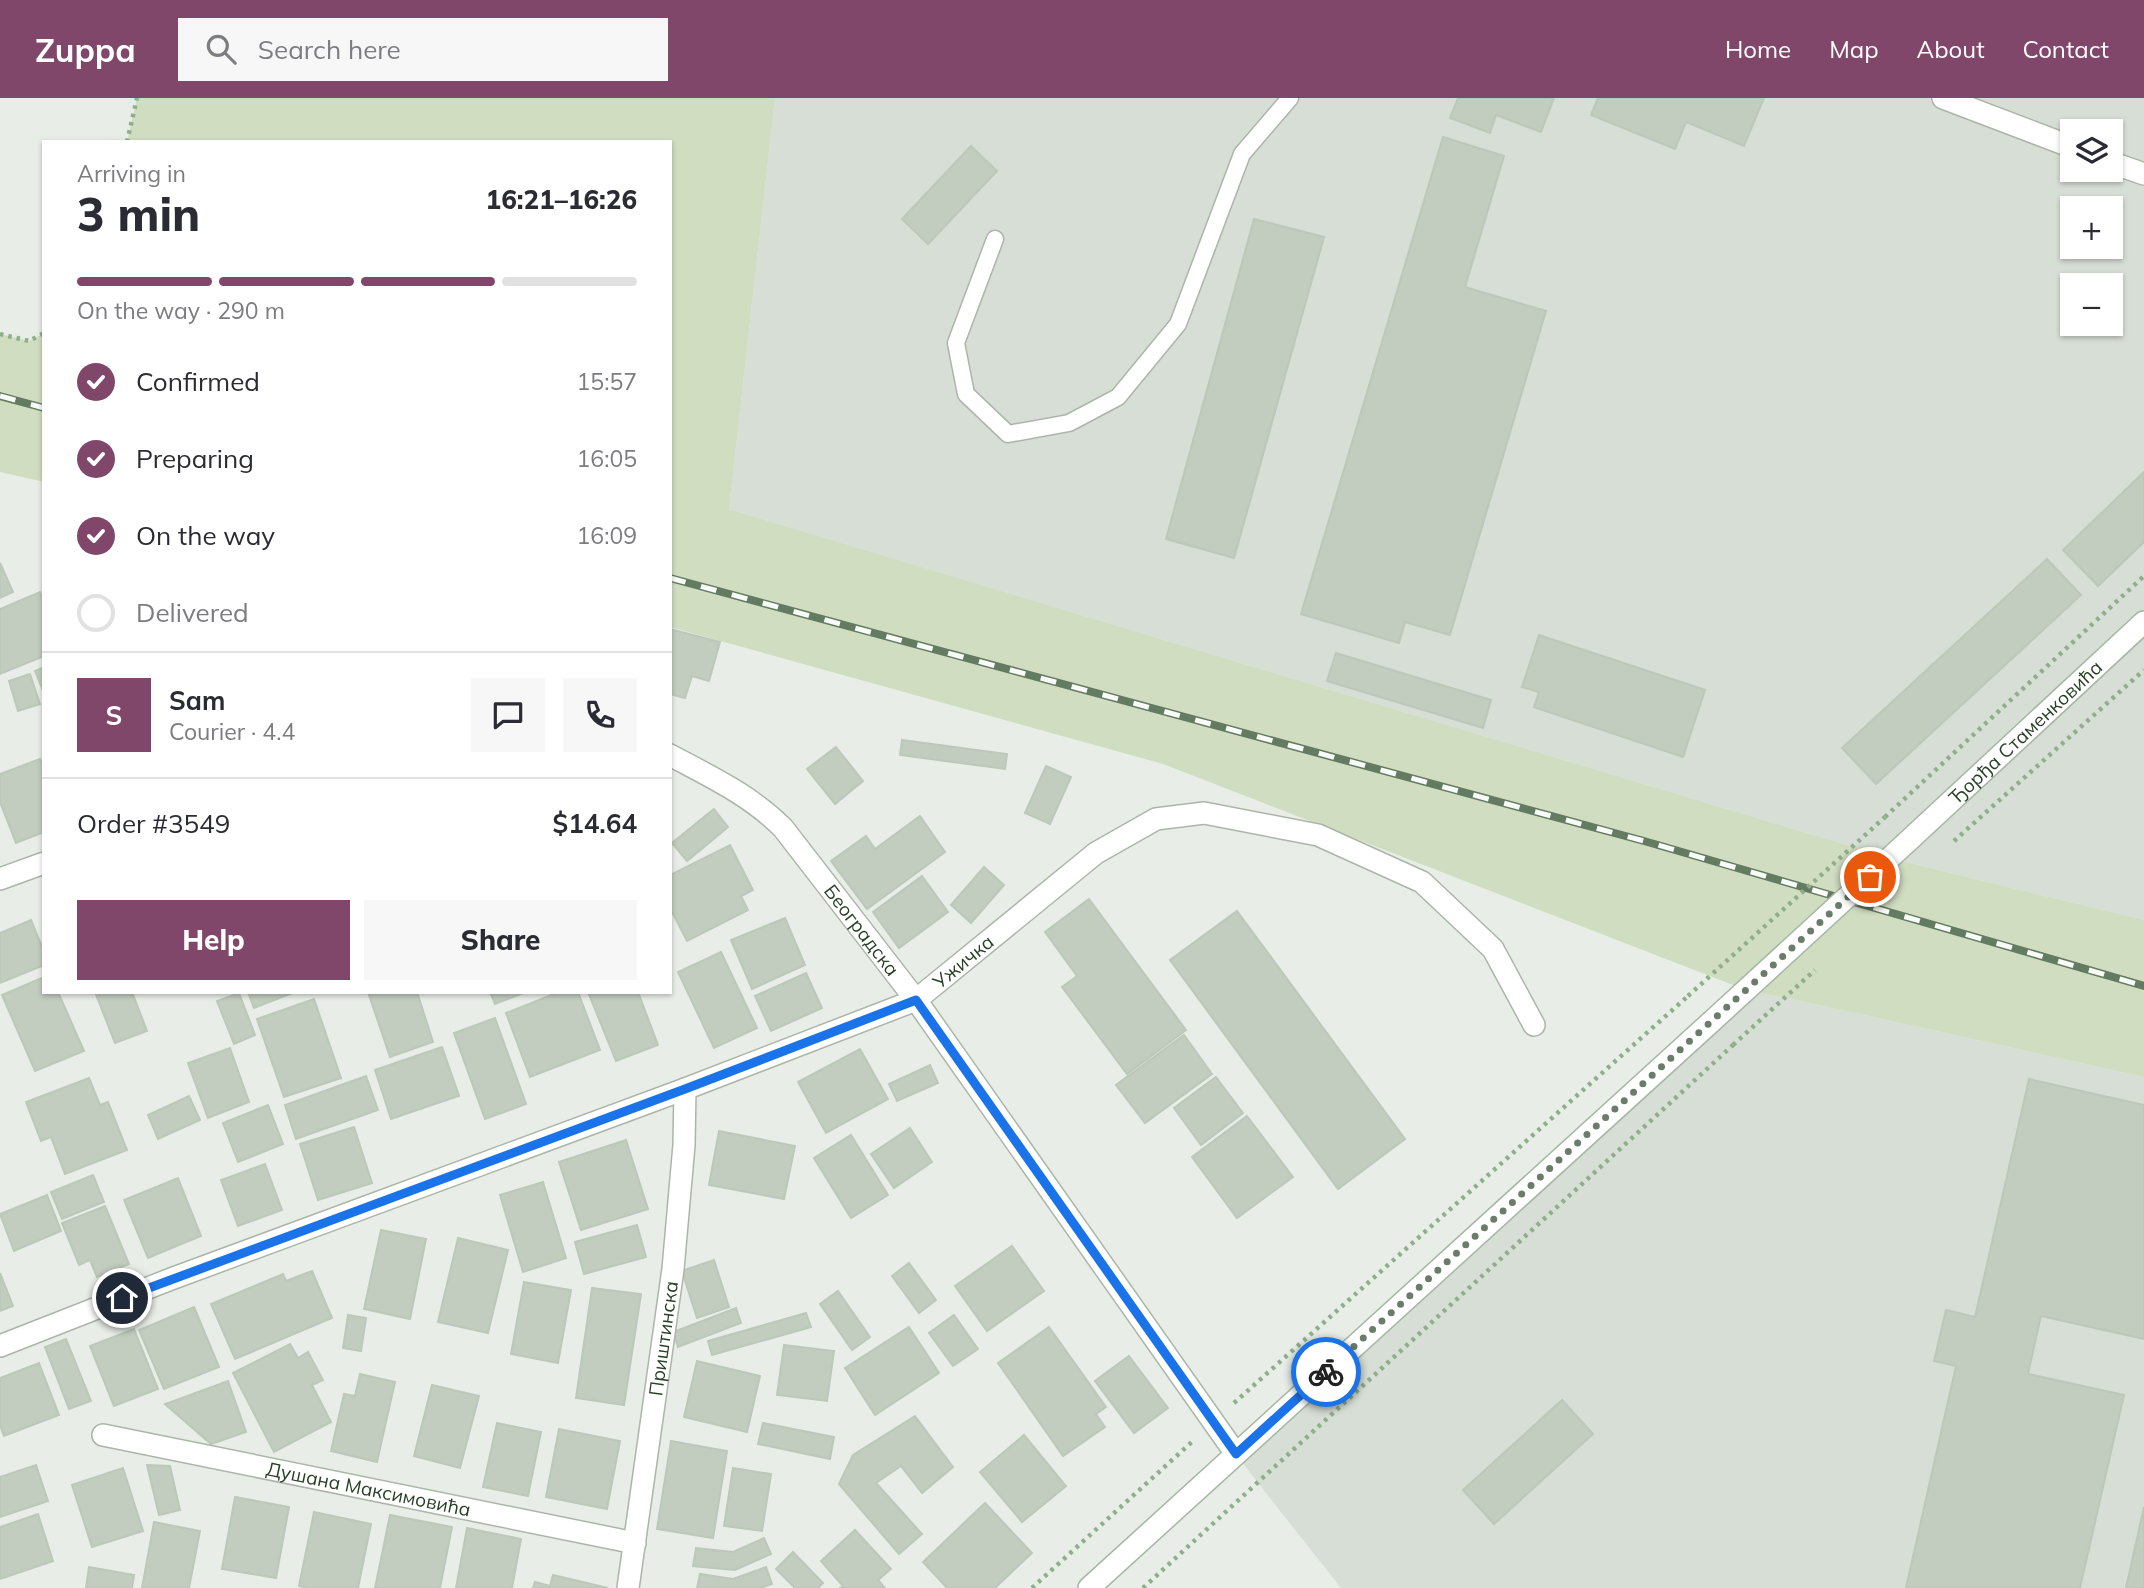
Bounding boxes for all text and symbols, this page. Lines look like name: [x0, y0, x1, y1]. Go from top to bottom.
search box: [178, 18, 668, 81]
text: Zuppa: [35, 29, 136, 70]
icon: search: [202, 30, 240, 68]
text: Search here: [258, 33, 401, 66]
text: Home: [1725, 34, 1791, 64]
text: Map: [1829, 34, 1879, 64]
text: About: [1917, 34, 1985, 64]
text: Contact: [2023, 34, 2109, 64]
map controls: [2060, 119, 2123, 336]
button: layers: [2060, 119, 2123, 182]
text: Arriving in: [77, 159, 186, 188]
text: 16:21–16:26: [486, 183, 637, 216]
text: 3 min: [77, 185, 200, 243]
button: +: [2060, 196, 2123, 259]
button: −: [2060, 273, 2123, 336]
text: On the way · 290 m: [77, 296, 285, 325]
icon: check: [77, 363, 115, 401]
text: Confirmed: [136, 365, 260, 398]
text: 15:57: [577, 367, 637, 396]
icon: check: [77, 440, 115, 478]
text: Preparing: [136, 442, 254, 475]
text: 16:05: [577, 444, 637, 473]
icon: check: [77, 517, 115, 555]
text: On the way: [136, 519, 275, 552]
text: 16:09: [577, 521, 637, 550]
text: Delivered: [136, 596, 249, 629]
street label: Ђорђа Стаменковића: [1944, 655, 2107, 809]
button: chat: [471, 678, 545, 752]
button: phone: [563, 678, 637, 752]
text: Sam: [169, 684, 225, 717]
text: S: [106, 699, 122, 732]
text: Courier · 4.4: [169, 717, 295, 746]
text: Order #3549: [77, 807, 230, 840]
text: $14.64: [553, 807, 637, 840]
pin: [1840, 847, 1900, 907]
icon: bag: [1851, 858, 1889, 896]
street label: Београдска: [819, 879, 905, 980]
button: Help: [77, 900, 350, 980]
button: Share: [364, 900, 637, 980]
street label: Ужичка: [927, 930, 998, 994]
pin: [92, 1268, 152, 1328]
icon: home: [103, 1279, 141, 1317]
street label: Приштинска: [643, 1279, 683, 1397]
courier: [1291, 1337, 1361, 1407]
icon: bike: [1307, 1353, 1345, 1391]
street label: Душана Максимовића: [264, 1456, 473, 1521]

